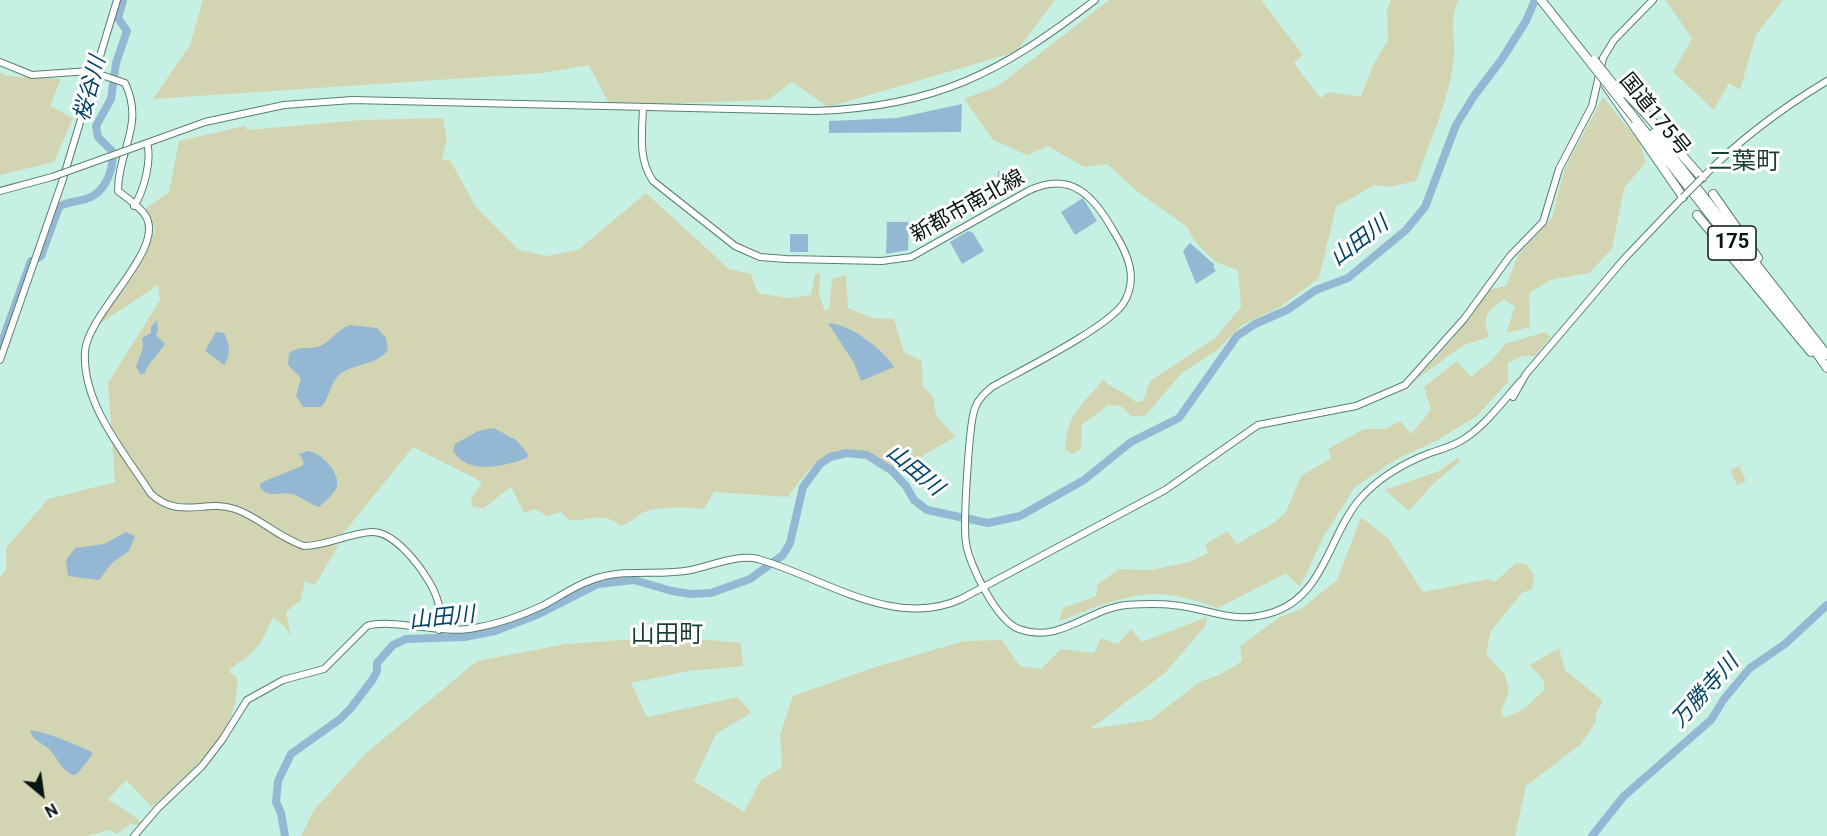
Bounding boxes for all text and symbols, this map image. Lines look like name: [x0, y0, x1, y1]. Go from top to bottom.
water label: 桜谷川: [70, 54, 112, 124]
street label: 国道175号: [1613, 69, 1695, 161]
district label: 二葉町: [1708, 149, 1780, 177]
street label: 新都市南北線: [907, 165, 1029, 249]
water label: 山田川: [1326, 212, 1394, 272]
road number: 175: [1708, 226, 1756, 260]
water label: 山田川: [880, 440, 948, 502]
water label: 山田川: [408, 602, 476, 636]
district label: 山田町: [631, 622, 703, 650]
water label: 万勝寺川: [1667, 650, 1745, 734]
north arrow: [12, 764, 72, 824]
text: N: [41, 799, 61, 821]

